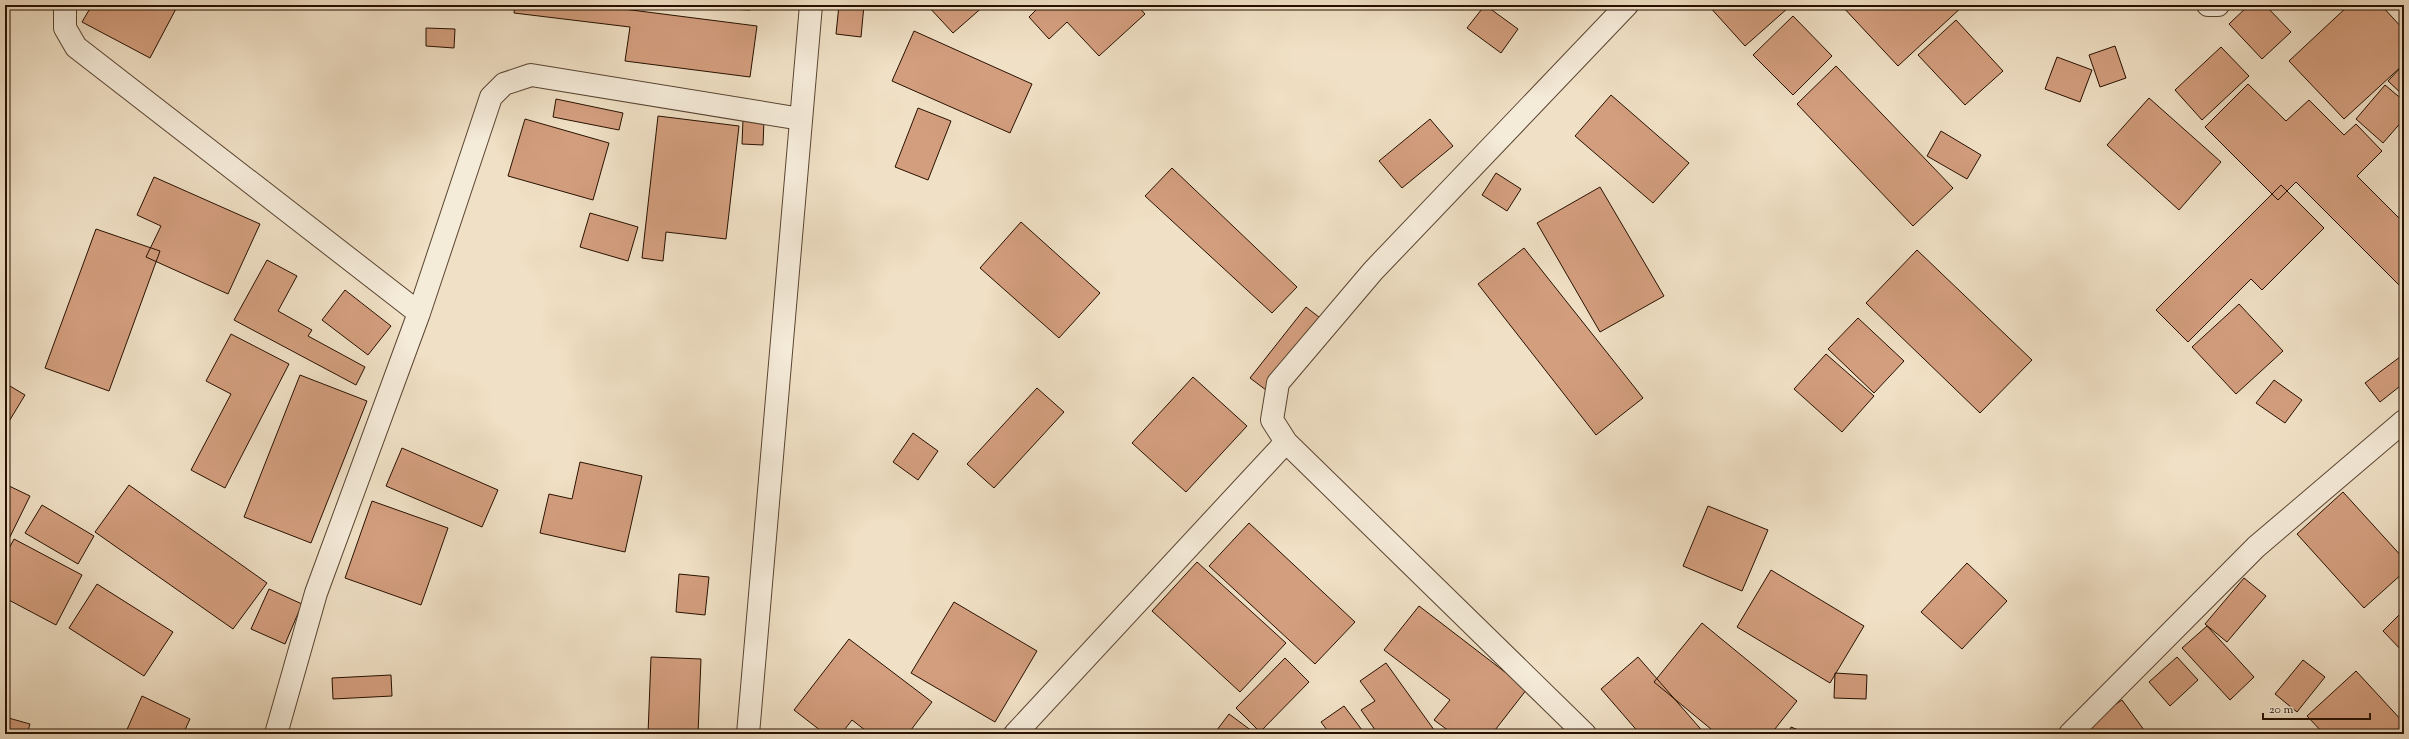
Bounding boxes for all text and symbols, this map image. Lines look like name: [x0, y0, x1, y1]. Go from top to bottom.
scale bar: [2263, 695, 2370, 721]
text: 20 m: [2269, 701, 2294, 719]

